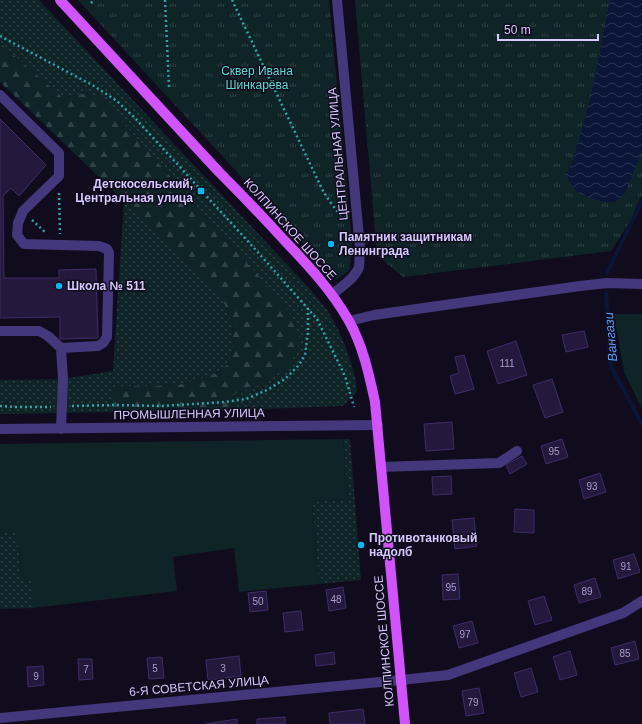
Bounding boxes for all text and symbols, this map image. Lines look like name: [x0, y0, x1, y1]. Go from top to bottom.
scale bar: [498, 16, 598, 42]
text: 50 m: [504, 23, 531, 37]
park label: Сквер Ивана Шинкарёва: [221, 64, 293, 92]
street label: ЦЕНТРАЛЬНАЯ УЛИЦА: [325, 87, 351, 221]
street label: КОЛПИНСКОЕ ШОССЕ: [241, 175, 339, 283]
place label: Детскосельский, Центральная улица: [75, 177, 193, 205]
marker: Детскосельский, Центральная улица: [196, 186, 206, 196]
place label: Памятник защитникам Ленинграда: [339, 230, 472, 258]
marker: Памятник защитникам Ленинграда: [326, 239, 336, 249]
place label: Школа № 511: [67, 279, 146, 293]
marker: Школа № 511: [54, 281, 64, 291]
water label: Вангази: [601, 312, 620, 362]
house number: 111: [499, 358, 515, 369]
street label: ПРОМЫШЛЕННАЯ УЛИЦА: [113, 406, 265, 422]
house number: 95: [548, 446, 560, 457]
house number: 93: [586, 481, 598, 492]
place label: Противотанковый надолб: [369, 531, 477, 559]
marker: Противотанковый надолб: [356, 540, 366, 550]
house number: 91: [620, 561, 632, 572]
street label: КОЛПИНСКОЕ ШОССЕ: [371, 575, 397, 707]
house number: 95: [445, 582, 457, 593]
house number: 89: [581, 586, 593, 597]
house number: 48: [330, 594, 342, 605]
house number: 50: [252, 596, 264, 607]
house number: 97: [459, 629, 471, 640]
house number: 85: [619, 648, 631, 659]
house number: 5: [152, 663, 158, 674]
house number: 3: [220, 663, 226, 674]
house number: 7: [83, 664, 89, 675]
house number: 9: [33, 671, 39, 682]
street label: 6-Я СОВЕТСКАЯ УЛИЦА: [129, 673, 269, 699]
house number: 79: [467, 697, 479, 708]

